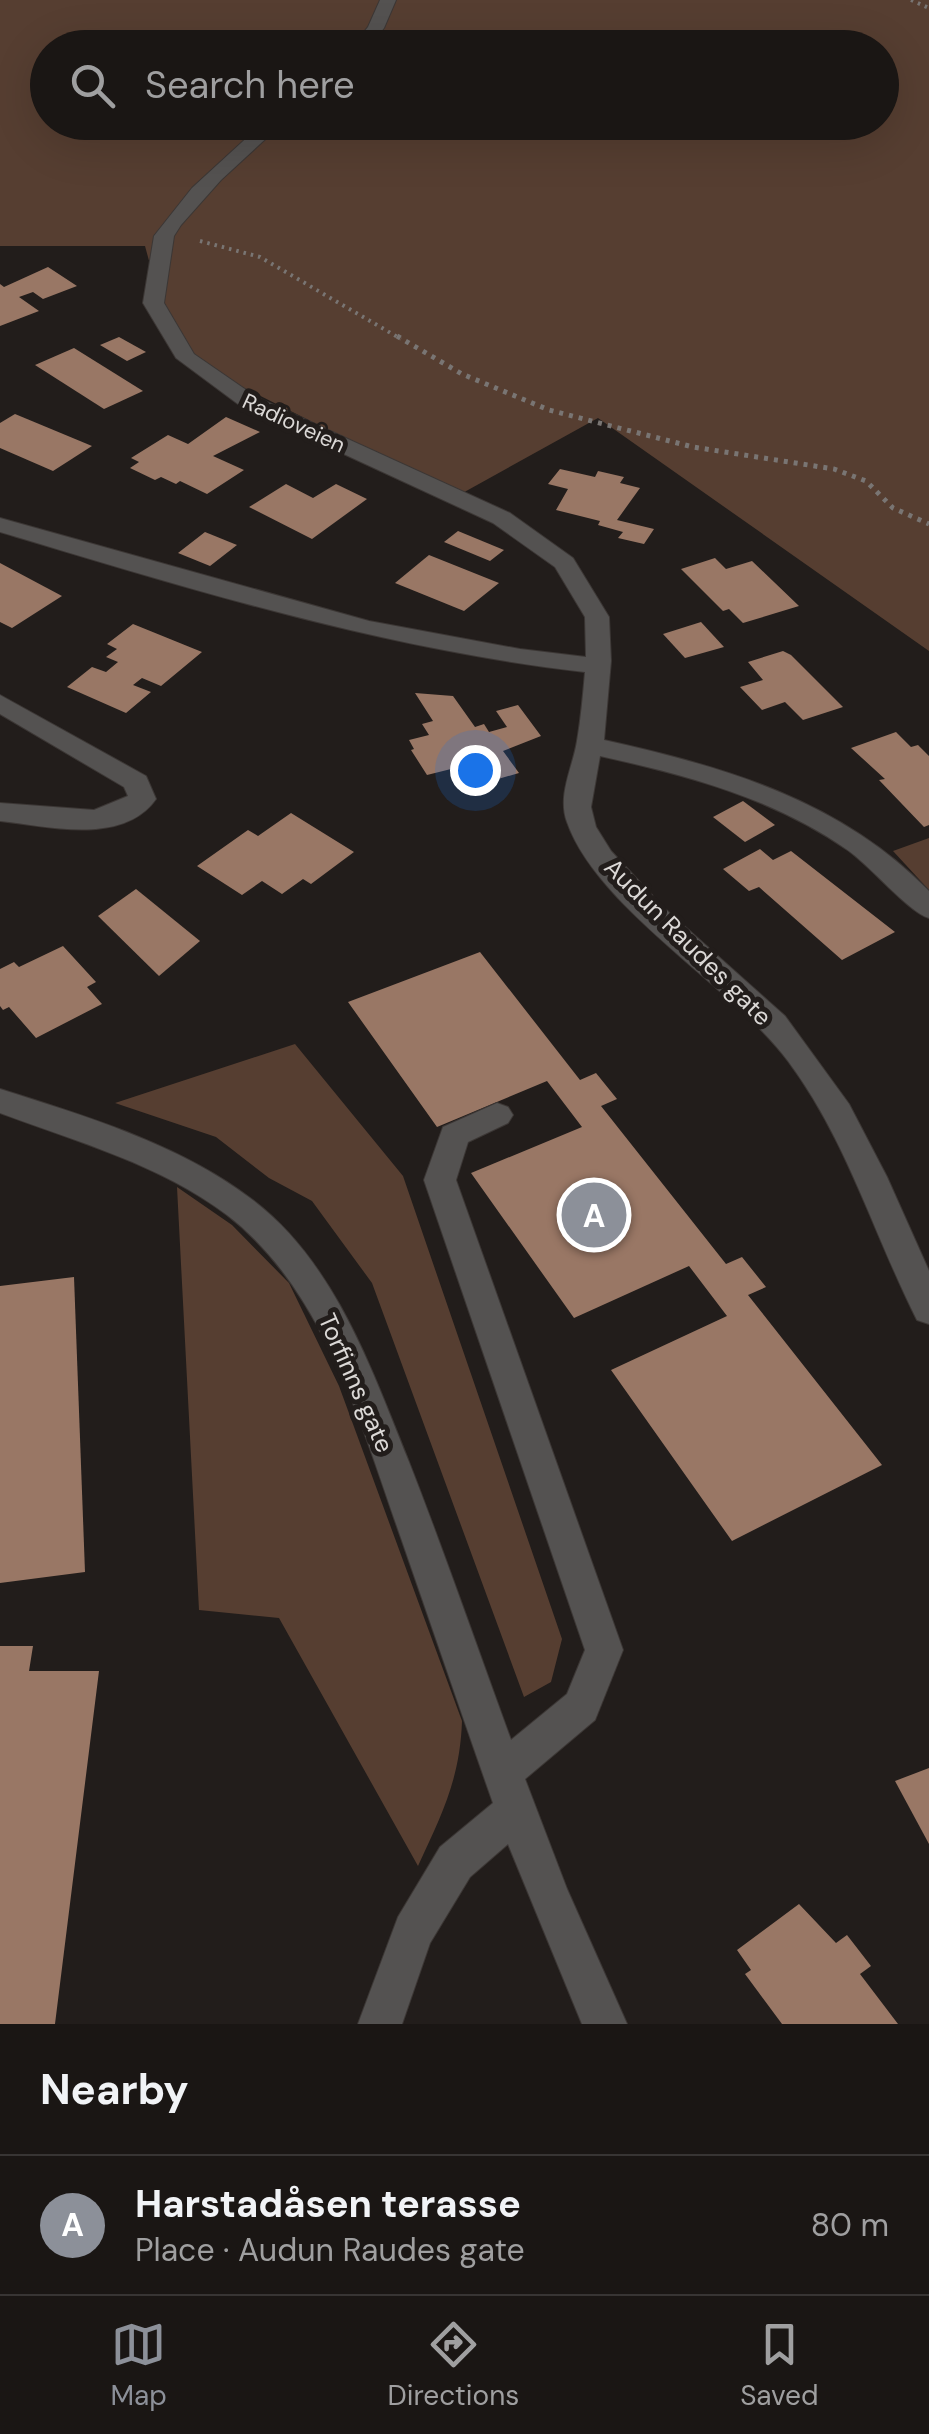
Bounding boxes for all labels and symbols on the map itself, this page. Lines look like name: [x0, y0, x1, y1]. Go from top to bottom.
street label: Radioveien: [238, 387, 350, 459]
your location: [450, 745, 501, 796]
street label: Audun Raudes gate: [597, 851, 779, 1033]
pin: A: [562, 1178, 626, 1252]
street label: Torfinns gate: [311, 1308, 401, 1458]

